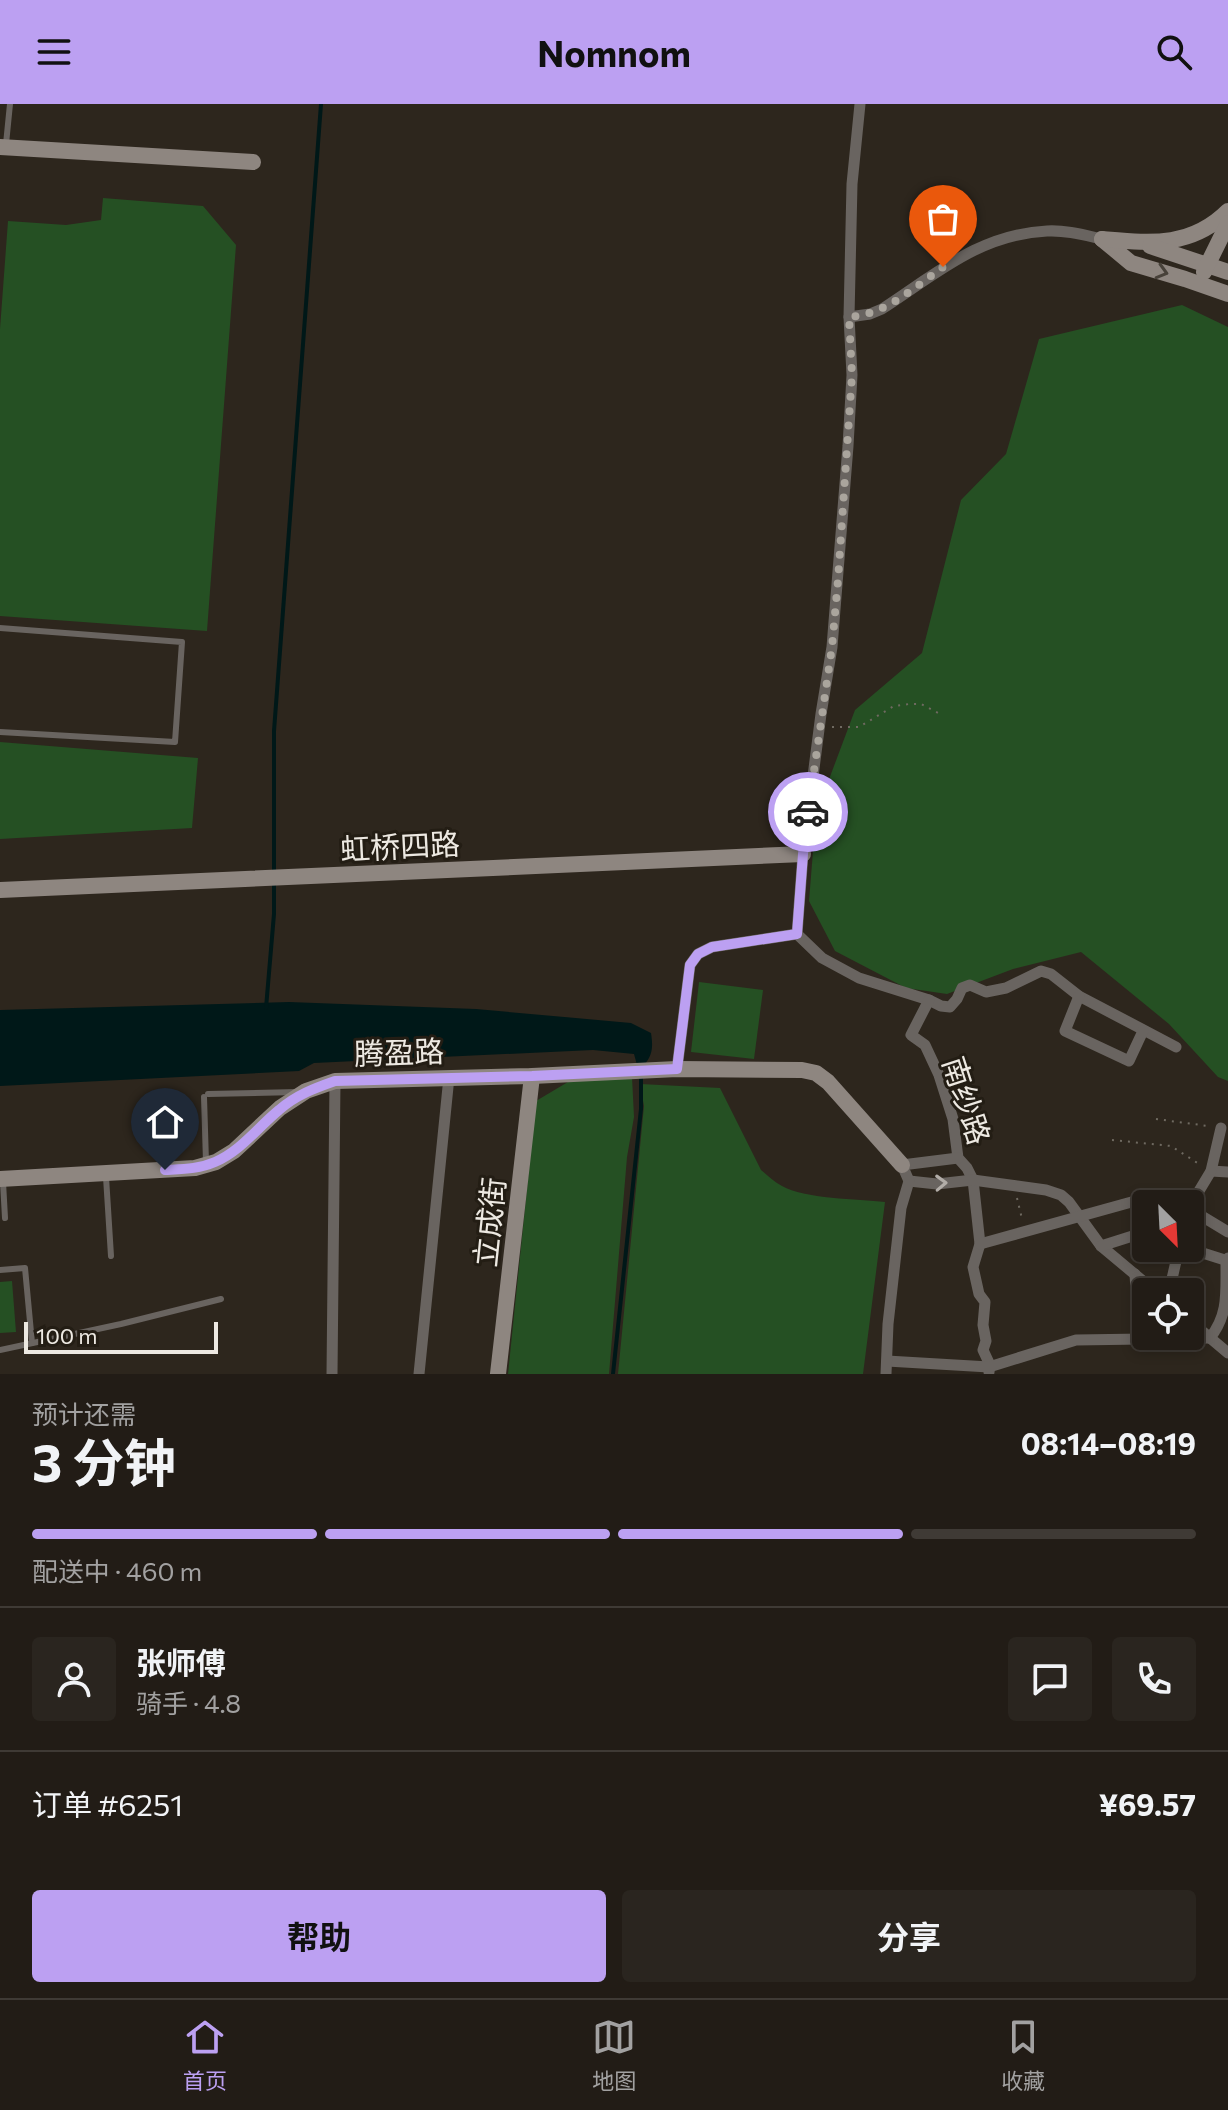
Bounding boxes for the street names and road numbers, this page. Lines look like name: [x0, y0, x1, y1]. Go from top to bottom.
street label: 虹桥四路: [339, 823, 461, 867]
street label: 腾盈路: [353, 1031, 445, 1071]
street label: 南纱路: [936, 1051, 1000, 1149]
street label: 立成街: [465, 1175, 511, 1269]

